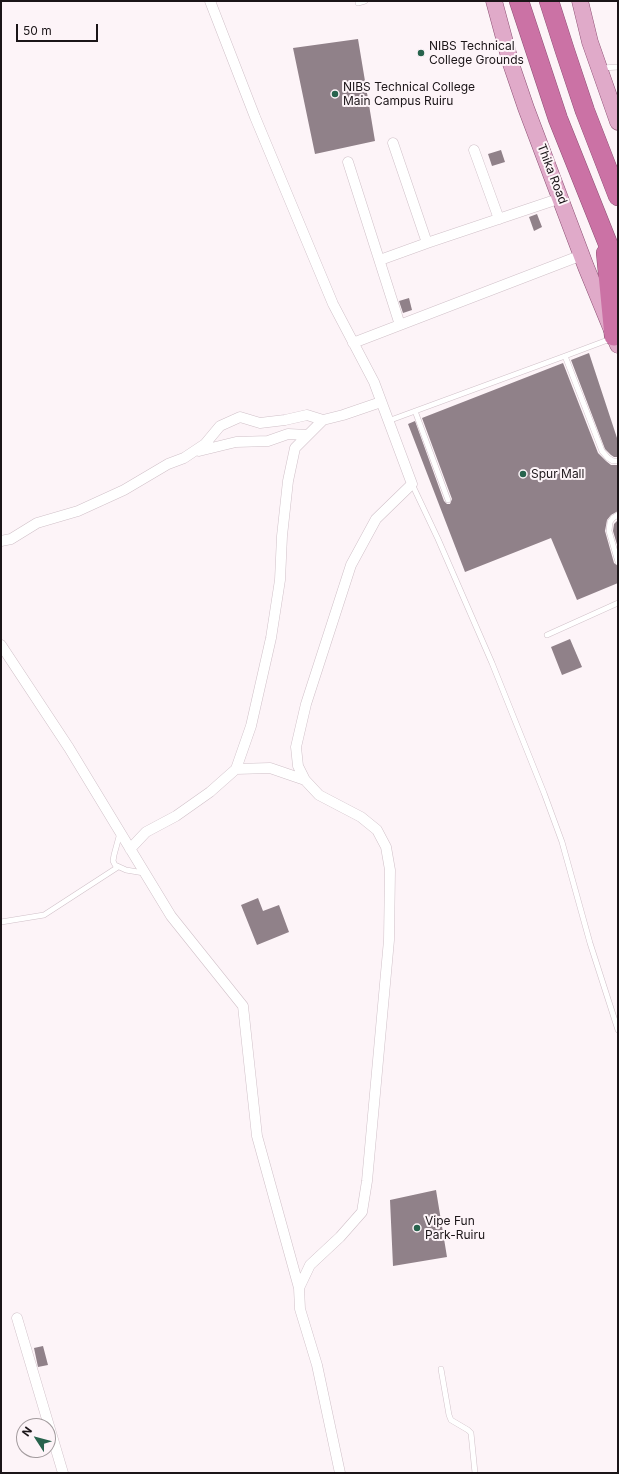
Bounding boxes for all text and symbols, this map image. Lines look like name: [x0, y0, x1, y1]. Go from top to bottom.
scale bar: [18, 16, 100, 42]
text: 50 m: [23, 23, 52, 38]
place label: NIBS Technical College Grounds: [429, 39, 524, 67]
marker: NIBS Technical College Grounds: [416, 48, 426, 58]
place label: NIBS Technical College Main Campus Ruiru: [343, 80, 475, 108]
marker: NIBS Technical College Main Campus Ruiru: [330, 89, 340, 99]
street label: Thika Road: [534, 142, 570, 206]
place label: Spur Mall: [531, 467, 584, 481]
marker: Spur Mall: [518, 469, 528, 479]
place label: Vipe Fun Park-Ruiru: [425, 1214, 485, 1242]
marker: Vipe Fun Park-Ruiru: [412, 1223, 422, 1233]
north arrow: [16, 1418, 56, 1458]
text: N: [19, 1424, 35, 1439]

